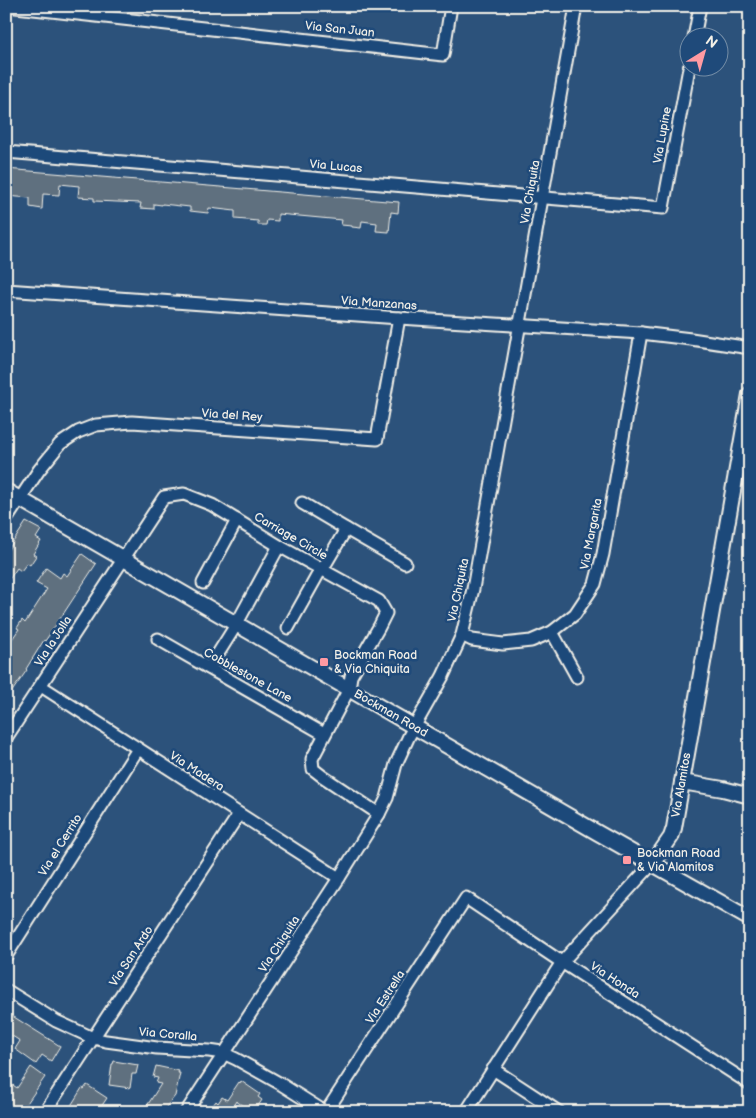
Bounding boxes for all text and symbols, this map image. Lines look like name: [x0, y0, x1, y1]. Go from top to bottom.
street label: Via San Juan: [304, 18, 376, 41]
north arrow: [678, 28, 728, 78]
text: N: [702, 32, 721, 52]
street label: Via Lupine: [650, 105, 675, 165]
street label: Via Lucas: [309, 157, 363, 176]
street label: Via Chiquita: [517, 159, 544, 225]
street label: Via Manzanas: [341, 293, 417, 314]
street label: Via del Rey: [201, 406, 264, 425]
street label: Via Margarita: [577, 497, 606, 571]
street label: Carriage Circle: [251, 509, 330, 564]
street label: Via Chiquita: [444, 557, 473, 623]
street label: Via la Jolla: [32, 613, 75, 669]
street label: Cobblestone Lane: [201, 645, 295, 706]
place label: Bockman Road & Via Chiquita: [334, 648, 417, 677]
marker: Bockman Road & Via Chiquita: [318, 656, 330, 668]
street label: Bockman Road: [351, 686, 431, 741]
street label: Via Madera: [167, 748, 227, 795]
street label: Via Alamitos: [668, 751, 695, 819]
street label: Via el Cerrito: [35, 811, 86, 879]
place label: Bockman Road & Via Alamitos: [637, 846, 720, 875]
marker: Bockman Road & Via Alamitos: [621, 854, 633, 866]
street label: Via Chiquita: [255, 913, 303, 976]
street label: Via San Ardo: [106, 923, 157, 989]
street label: Via Honda: [587, 959, 643, 1002]
street label: Via Estrella: [363, 967, 408, 1027]
street label: Via Coralla: [138, 1024, 198, 1045]

